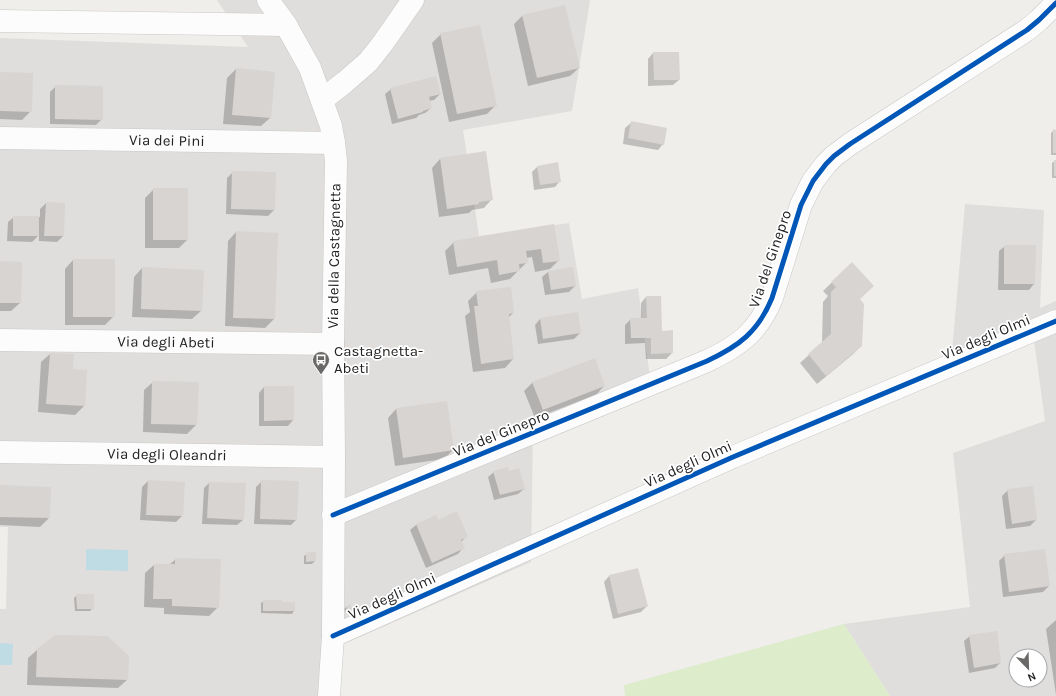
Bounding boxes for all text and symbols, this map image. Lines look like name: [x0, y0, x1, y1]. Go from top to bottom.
street label: Via dei Pini: [129, 131, 205, 150]
street label: Via della Castagnetta: [324, 183, 344, 329]
street label: Via del Ginepro: [745, 208, 795, 310]
street label: Via degli Olmi: [939, 310, 1033, 364]
street label: Via degli Abeti: [117, 332, 215, 352]
place label: Castagnetta- Abeti: [334, 342, 423, 377]
bus stop icon: Castagnetta- Abeti: [311, 350, 331, 375]
street label: Via del Ginepro: [450, 405, 552, 461]
street label: Via degli Olmi: [641, 437, 735, 491]
street label: Via degli Oleandri: [107, 445, 227, 464]
street label: Via degli Olmi: [345, 569, 439, 623]
north arrow: [1008, 648, 1048, 688]
text: N: [1026, 669, 1038, 684]

